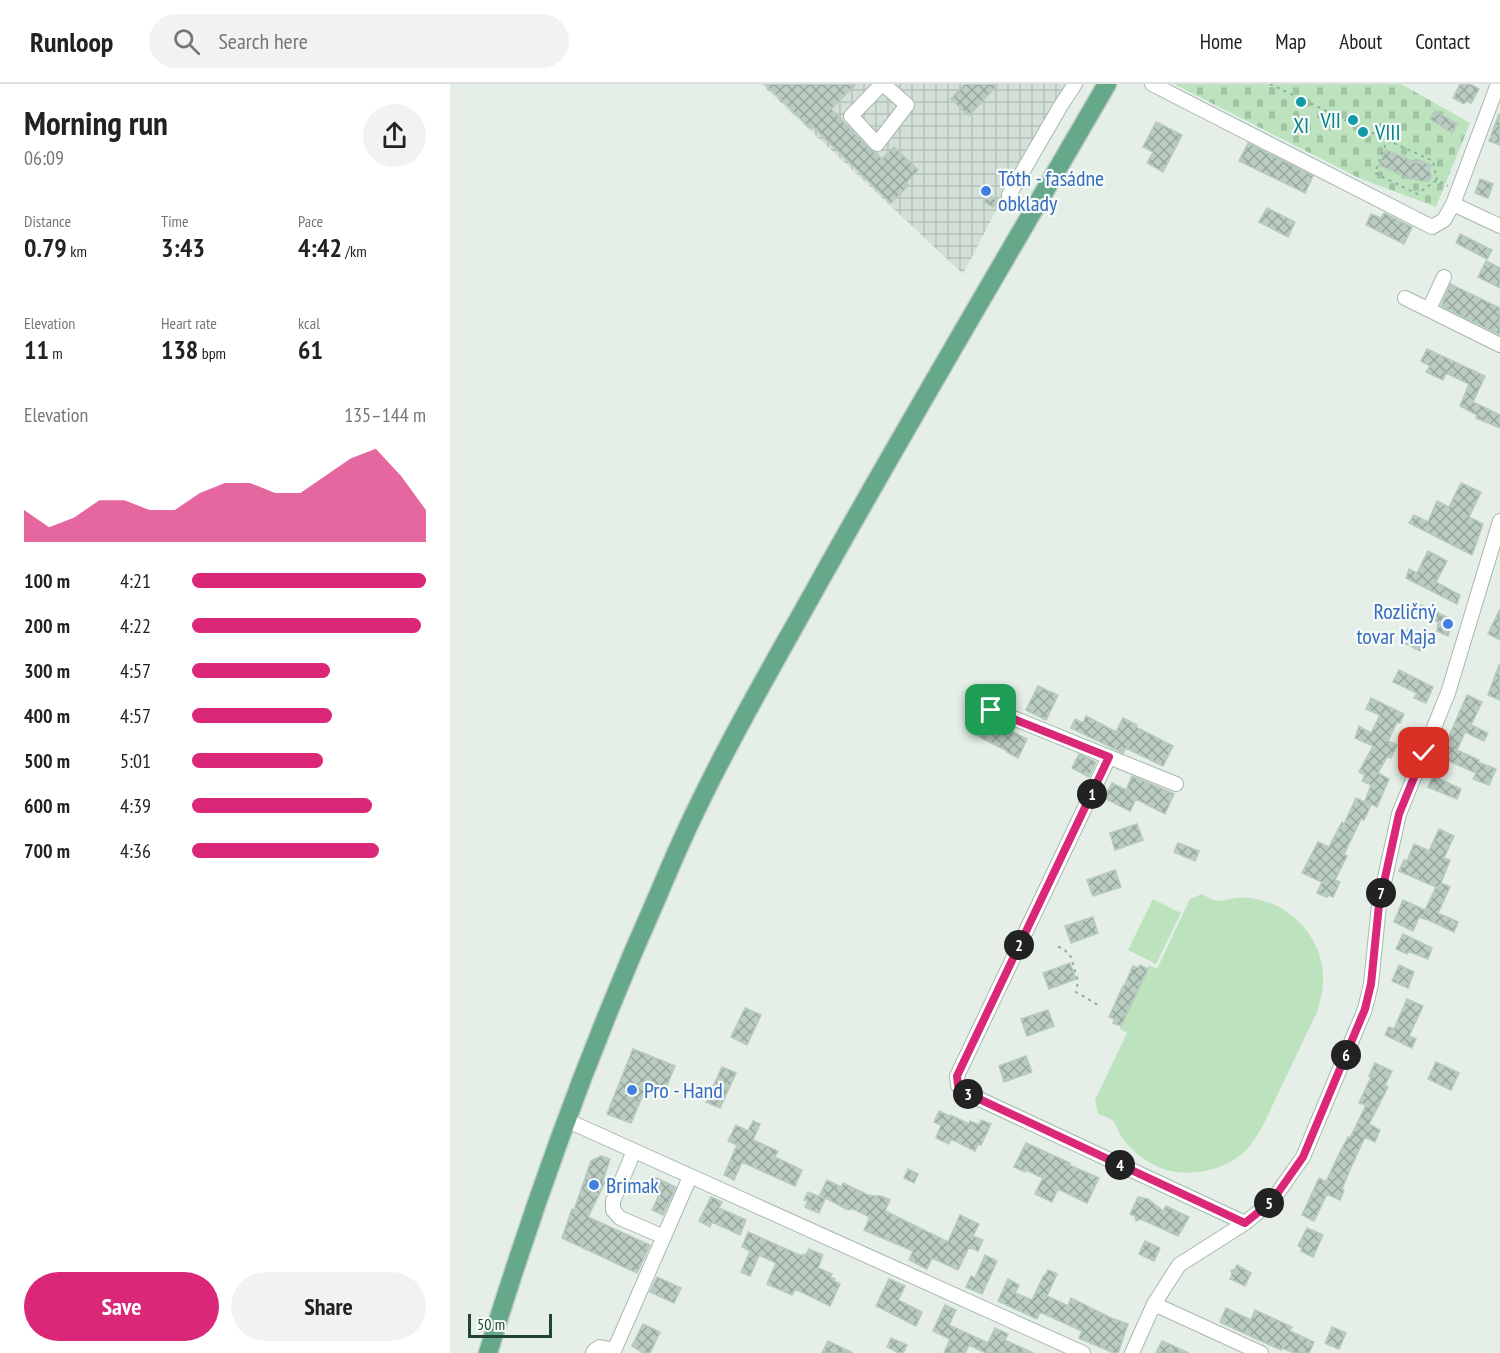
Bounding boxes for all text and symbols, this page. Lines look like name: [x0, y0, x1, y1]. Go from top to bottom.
search box: [149, 14, 569, 68]
text: Runloop: [30, 23, 113, 60]
icon: search: [170, 25, 203, 58]
text: Search here: [218, 27, 308, 55]
text: Home: [1200, 28, 1242, 55]
text: Map: [1275, 28, 1306, 55]
text: About: [1339, 28, 1382, 55]
text: Contact: [1415, 28, 1470, 55]
marker: XI: [1294, 95, 1308, 109]
text: Morning run: [24, 101, 168, 144]
button: share: [363, 104, 426, 167]
place label: VII: [1320, 106, 1341, 134]
place label: XI: [1293, 111, 1309, 139]
marker: VII: [1346, 113, 1360, 127]
place label: VIII: [1374, 118, 1401, 146]
marker: VIII: [1356, 125, 1370, 139]
text: 06:09: [24, 145, 64, 171]
place label: Tóth - fasádne obklady: [998, 164, 1104, 217]
marker: Tóth - fasádne obklady: [979, 184, 993, 198]
text: Distance: [24, 211, 71, 231]
text: Time: [161, 211, 189, 231]
text: Pace: [298, 211, 323, 231]
text: 0.79: [24, 231, 67, 264]
text: 3:43: [161, 231, 205, 264]
text: 4:42: [298, 231, 342, 264]
text: km: [67, 241, 87, 261]
text: /km: [342, 241, 367, 261]
text: Elevation: [24, 313, 75, 333]
text: Heart rate: [161, 313, 217, 333]
text: kcal: [298, 313, 320, 333]
text: 11: [24, 333, 49, 366]
text: 138: [161, 333, 198, 366]
text: 61: [298, 333, 323, 366]
text: m: [49, 343, 63, 363]
text: bpm: [198, 343, 226, 363]
text: Elevation: [24, 402, 88, 428]
text: 135–144 m: [344, 402, 426, 428]
text: 100 m: [24, 568, 70, 594]
text: 4:21: [120, 568, 151, 594]
place label: Rozličný tovar Maja: [1356, 597, 1437, 650]
text: 200 m: [24, 613, 70, 639]
text: 4:22: [120, 613, 151, 639]
marker: Rozličný tovar Maja: [1441, 617, 1455, 631]
text: 300 m: [24, 658, 70, 684]
text: 4:57: [120, 658, 151, 684]
pin: [965, 684, 1016, 735]
icon: arrive: [974, 693, 1007, 726]
text: 400 m: [24, 703, 70, 729]
text: 4:57: [120, 703, 151, 729]
pin: [1398, 727, 1449, 778]
icon: check: [1407, 736, 1440, 769]
text: 500 m: [24, 748, 70, 774]
text: 5:01: [120, 748, 151, 774]
pin: 1: [1077, 779, 1107, 809]
text: 1: [1088, 784, 1096, 804]
text: 600 m: [24, 793, 70, 819]
text: 4:39: [120, 793, 151, 819]
text: 700 m: [24, 838, 70, 864]
text: 4:36: [120, 838, 151, 864]
pin: 7: [1366, 878, 1396, 908]
text: 7: [1377, 883, 1385, 903]
pin: 2: [1004, 930, 1034, 960]
text: 2: [1015, 935, 1023, 955]
pin: 6: [1331, 1040, 1361, 1070]
text: 6: [1342, 1045, 1350, 1065]
place label: Pro - Hand: [644, 1076, 723, 1104]
pin: 3: [953, 1079, 983, 1109]
marker: Pro - Hand: [625, 1083, 639, 1097]
text: 3: [964, 1084, 972, 1104]
pin: 4: [1105, 1150, 1135, 1180]
text: 4: [1116, 1155, 1124, 1175]
place label: Brimak: [606, 1171, 659, 1199]
marker: Brimak: [587, 1178, 601, 1192]
pin: 5: [1254, 1188, 1284, 1218]
text: 5: [1265, 1193, 1273, 1213]
button: Save: [24, 1272, 219, 1341]
button: Share: [231, 1272, 426, 1341]
scale bar: [468, 1311, 552, 1338]
text: 50 m: [477, 1314, 505, 1334]

